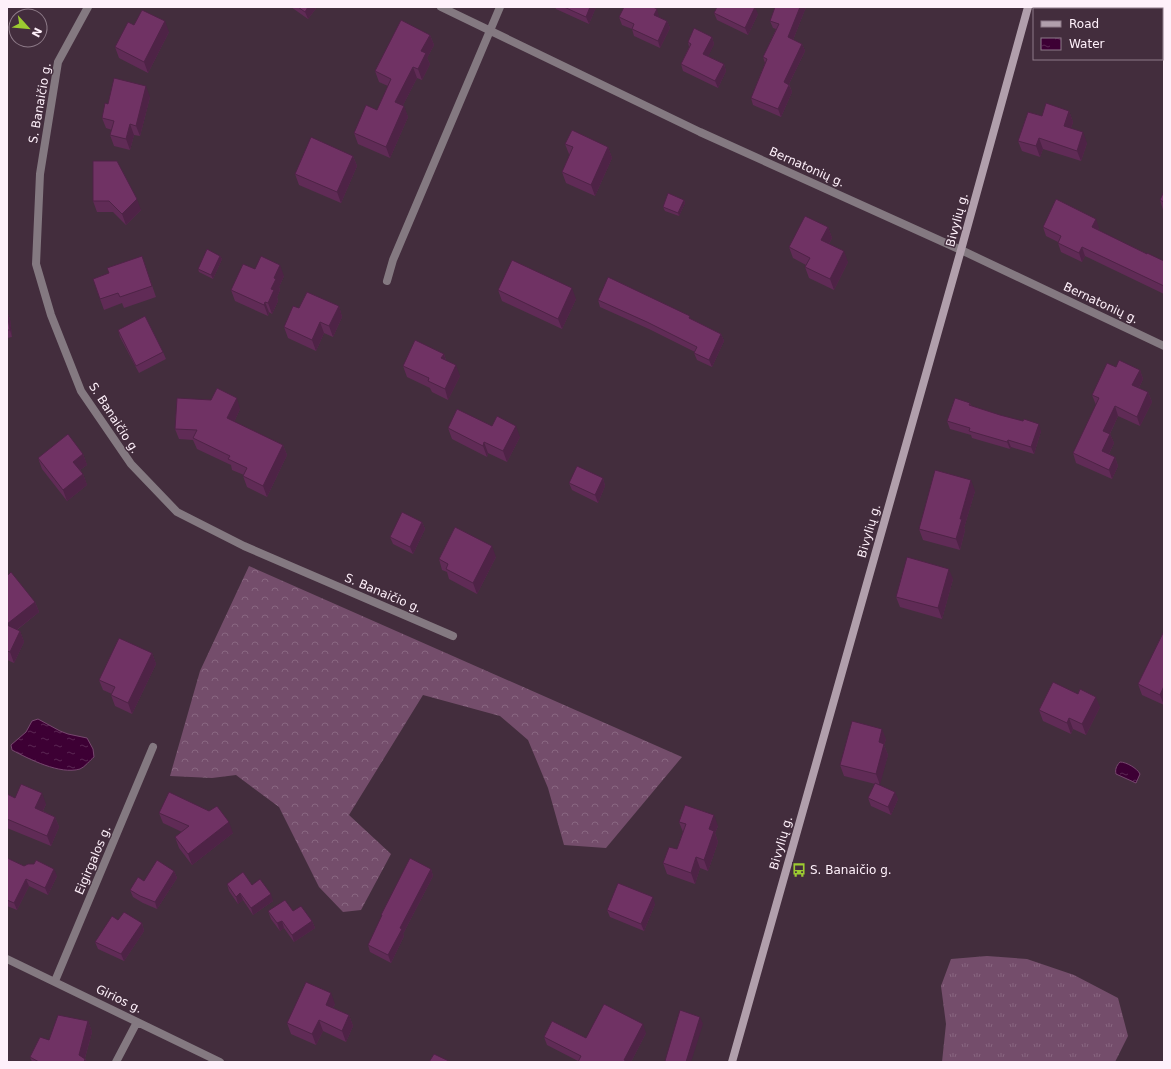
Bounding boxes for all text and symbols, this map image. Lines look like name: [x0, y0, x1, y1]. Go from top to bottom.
north arrow: [8, 8, 48, 48]
legend: [1033, 8, 1163, 60]
text: Road: [1069, 17, 1099, 31]
text: N: [29, 25, 44, 39]
text: Water: [1069, 37, 1105, 51]
street label: S. Banaičio g.: [26, 62, 54, 144]
street label: Bernatonių g.: [767, 144, 847, 190]
street label: Bivylių g.: [943, 191, 971, 249]
street label: Bernatonių g.: [1061, 280, 1141, 326]
street label: S. Banaičio g.: [86, 380, 142, 456]
street label: Bivylių g.: [855, 502, 883, 560]
street label: S. Banaičio g.: [343, 571, 423, 615]
street label: Bivylių g.: [767, 814, 795, 872]
street label: Eigirgalos g.: [72, 823, 114, 897]
bus stop icon: S. Banaičio g.: [791, 862, 807, 878]
place label: S. Banaičio g.: [810, 863, 892, 877]
street label: Girios g.: [94, 982, 144, 1016]

